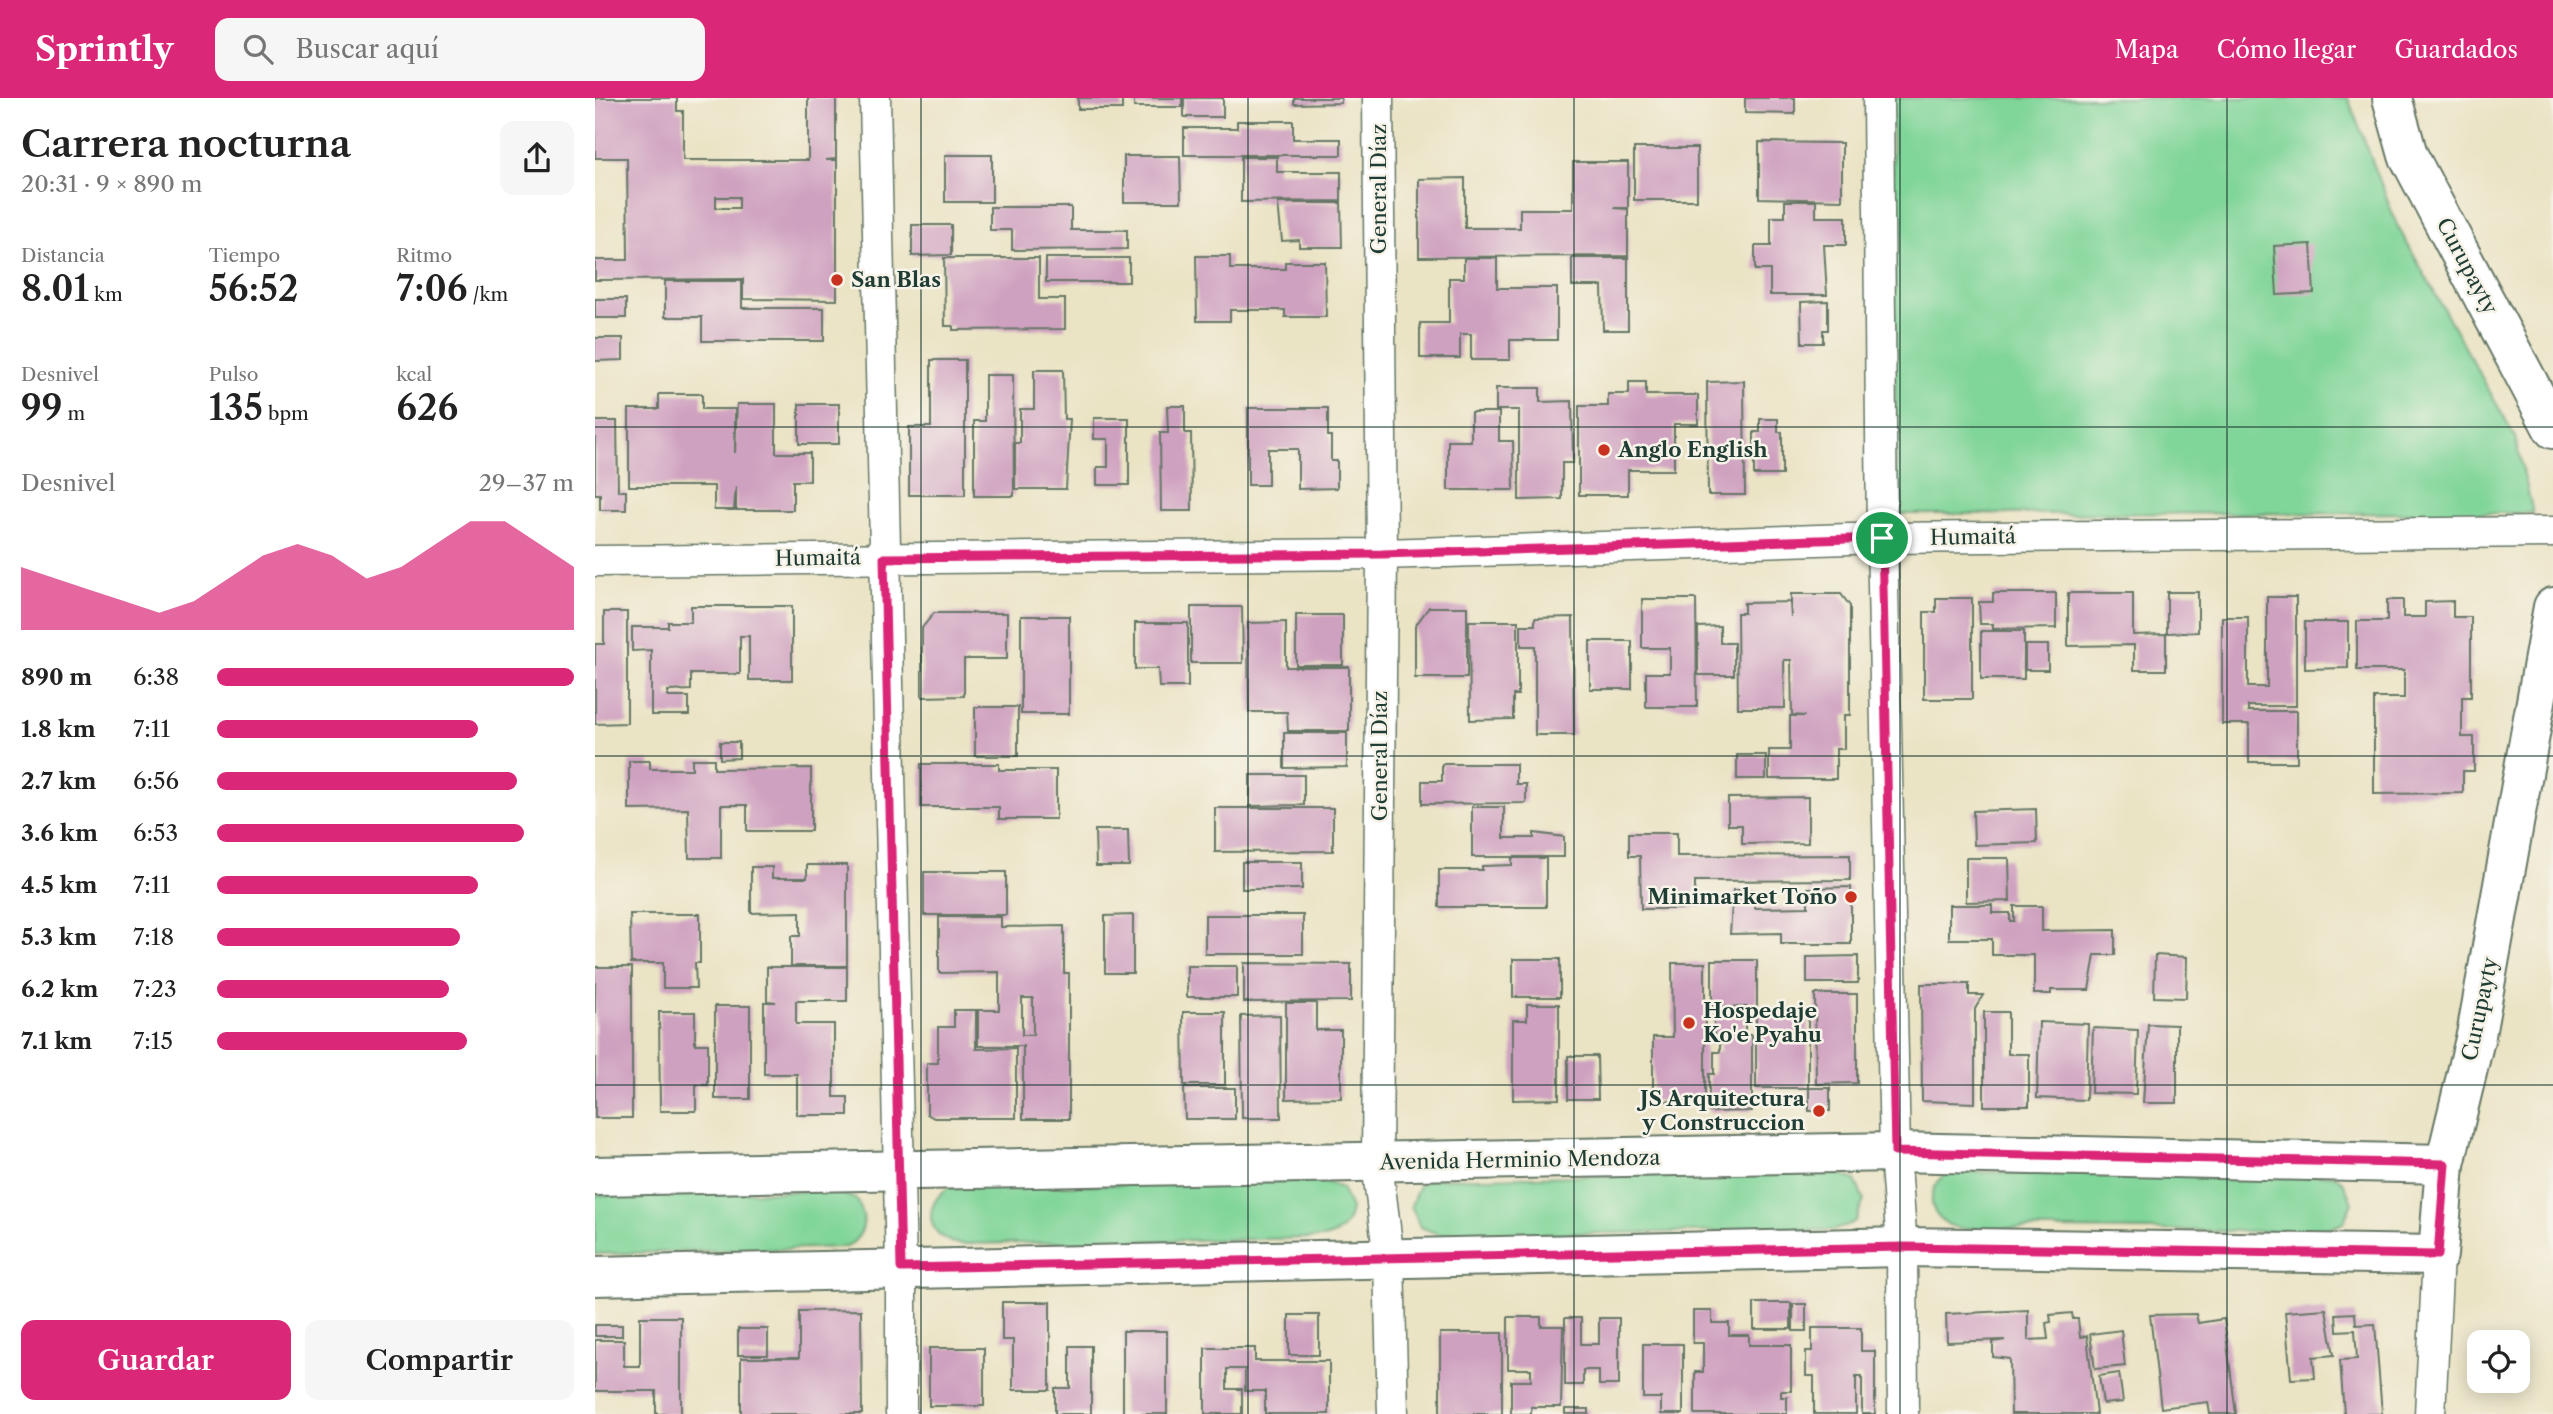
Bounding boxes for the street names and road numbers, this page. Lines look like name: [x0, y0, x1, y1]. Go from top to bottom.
street label: General Díaz: [1366, 124, 1391, 254]
street label: Curupayty: [2432, 213, 2503, 318]
street label: Humaitá: [1930, 523, 2017, 550]
street label: Humaitá: [775, 544, 862, 571]
street label: General Díaz: [1367, 691, 1392, 821]
street label: Curupayty: [2456, 955, 2503, 1063]
street label: Avenida Herminio Mendoza: [1378, 1145, 1662, 1174]

